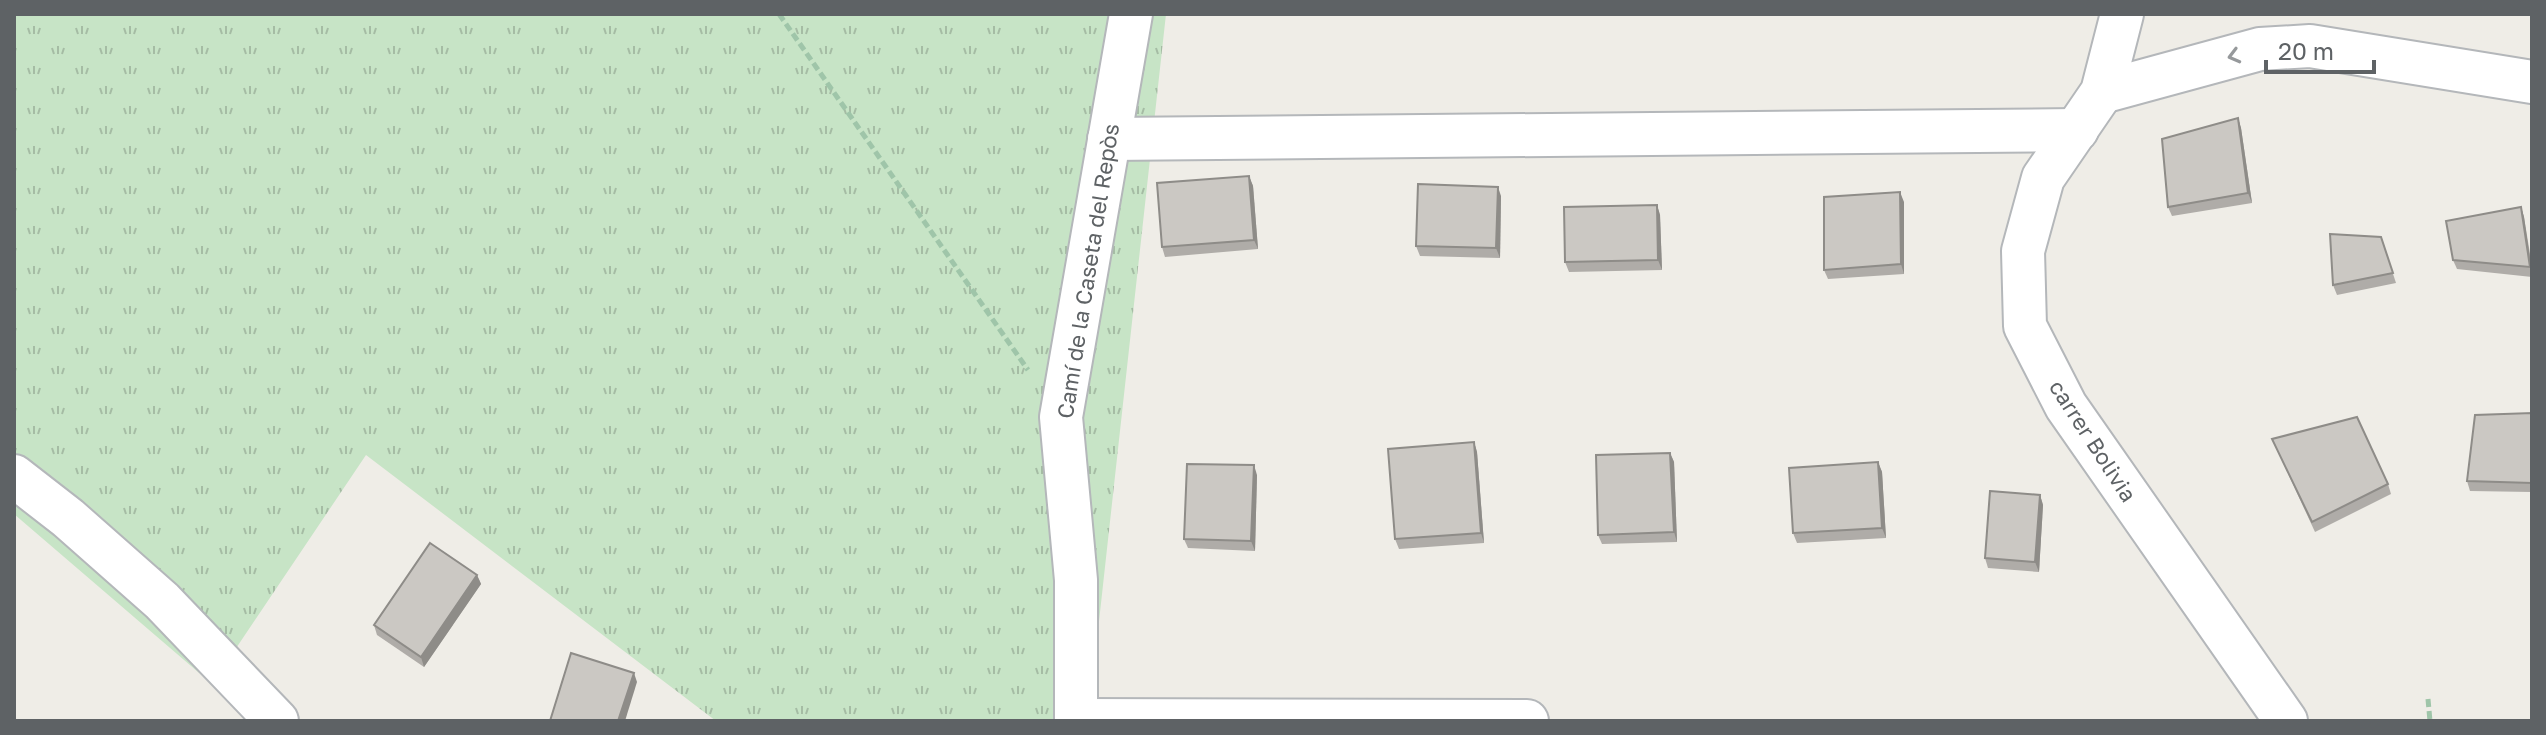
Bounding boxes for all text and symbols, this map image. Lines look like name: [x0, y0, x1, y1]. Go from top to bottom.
scale bar: [2266, 24, 2374, 74]
text: 20 m: [2278, 36, 2334, 65]
one-way arrow: [2228, 46, 2241, 63]
street label: Camí de la Caseta del Repòs: [1051, 122, 1124, 420]
street label: carrer Bolivia: [2044, 375, 2143, 507]

